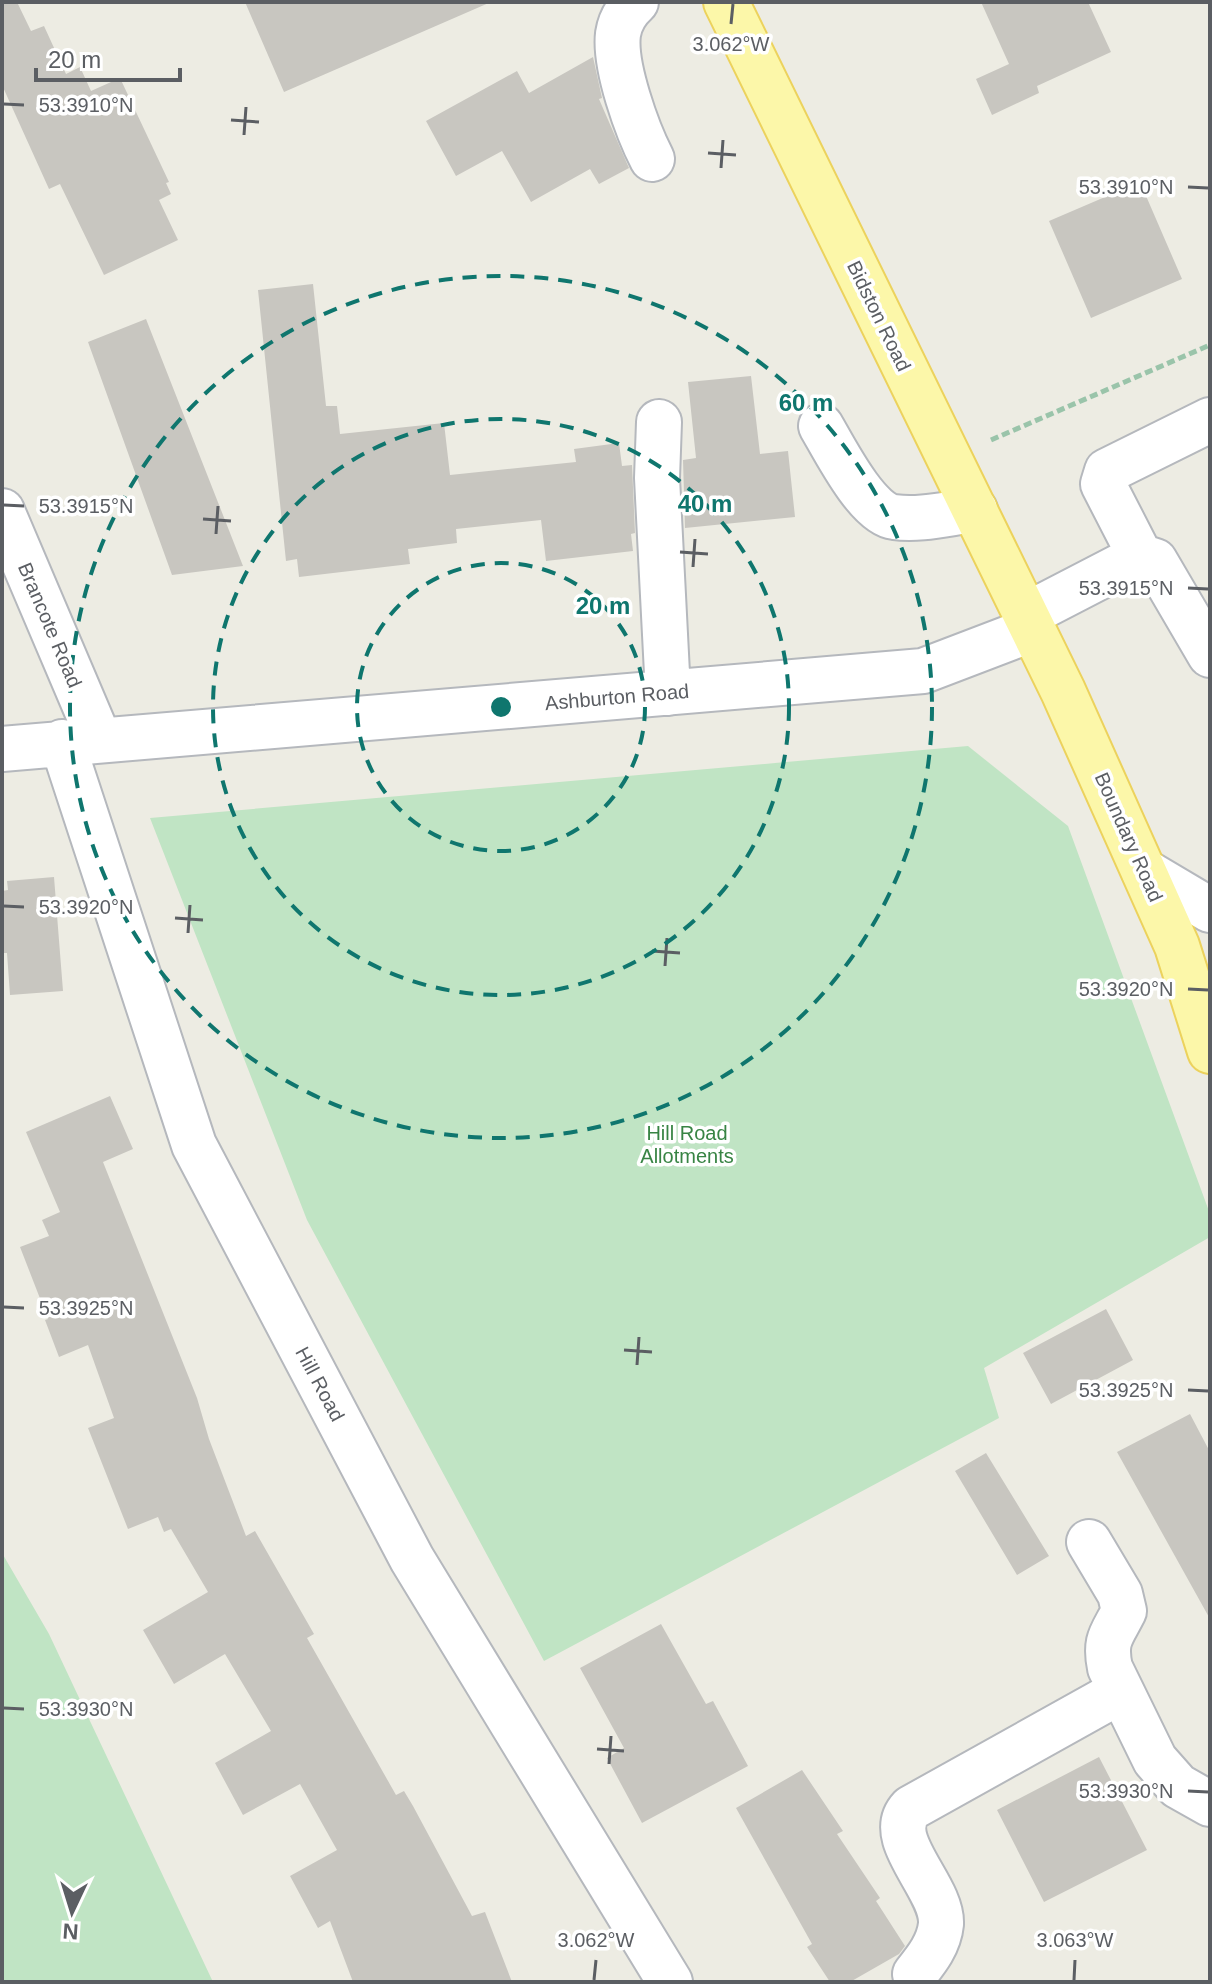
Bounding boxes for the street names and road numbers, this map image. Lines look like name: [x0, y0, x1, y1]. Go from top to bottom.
street label: Bidston Road: [843, 257, 915, 375]
street label: Brancote Road: [14, 559, 86, 691]
street label: Ashburton Road: [544, 680, 690, 714]
street label: Boundary Road: [1091, 769, 1167, 905]
street label: Hill Road: [291, 1343, 349, 1425]

